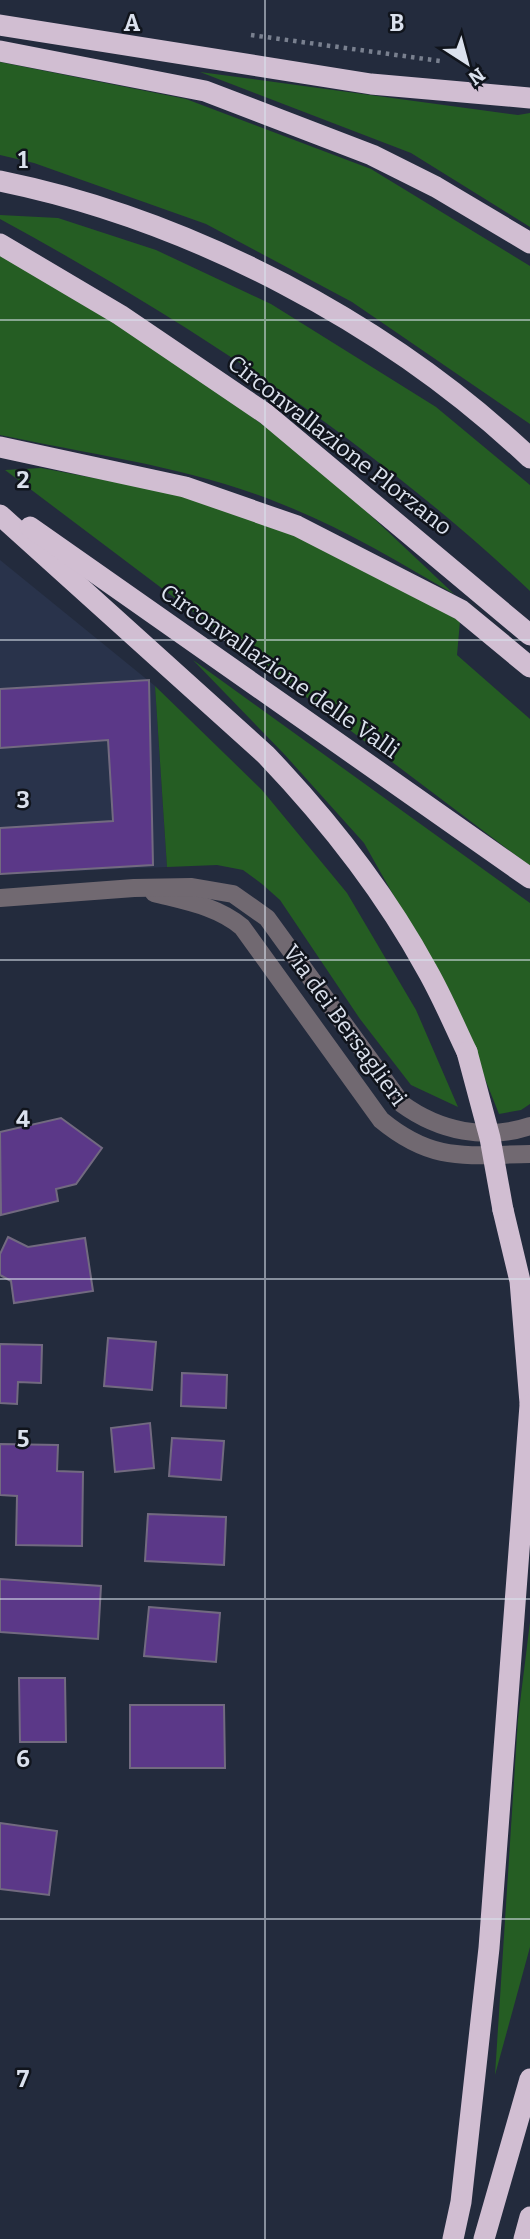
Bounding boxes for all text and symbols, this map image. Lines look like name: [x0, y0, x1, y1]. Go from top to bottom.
text: A: [124, 9, 141, 37]
text: B: [390, 9, 404, 37]
north arrow: [432, 28, 502, 98]
text: N: [464, 63, 489, 90]
text: 1: [18, 146, 28, 174]
street label: Circonvallazione Plorzano: [222, 349, 458, 541]
text: 2: [17, 466, 30, 494]
street label: Circonvallazione delle Valli: [155, 578, 405, 764]
text: 3: [16, 786, 30, 814]
street label: Via dei Bersaglieri: [277, 939, 413, 1111]
text: 4: [16, 1105, 30, 1133]
text: 5: [17, 1425, 29, 1453]
text: 6: [16, 1745, 30, 1773]
text: 7: [17, 2065, 30, 2093]

